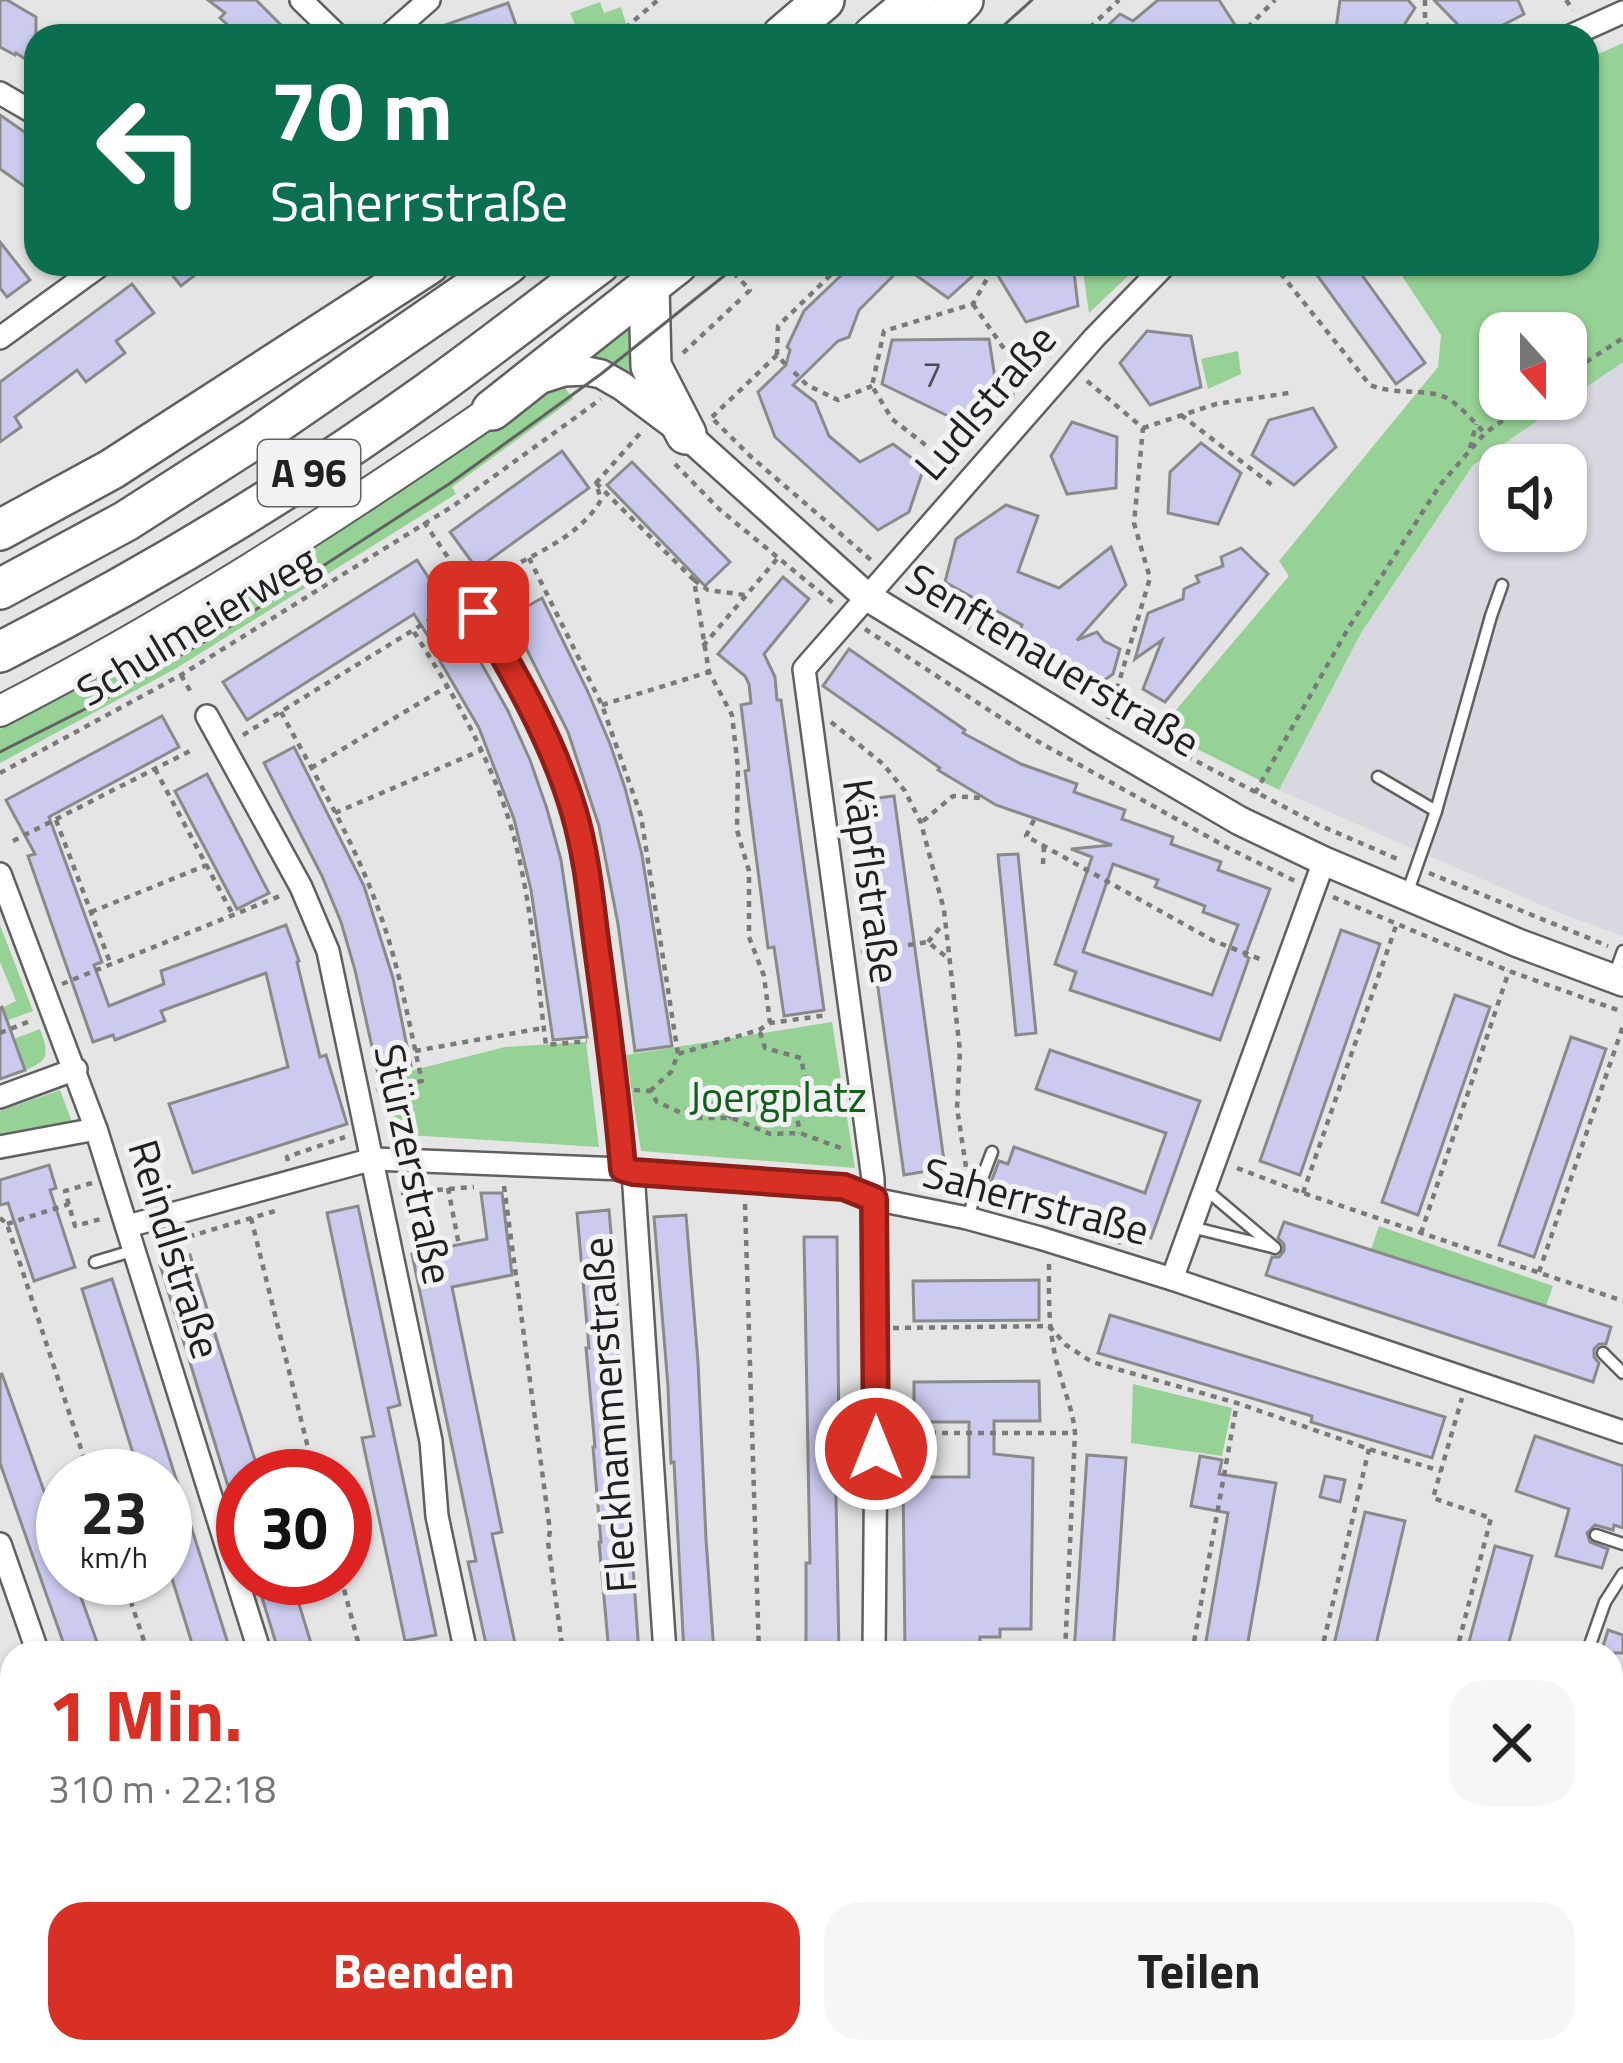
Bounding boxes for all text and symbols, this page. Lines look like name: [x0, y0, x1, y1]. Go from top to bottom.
text: 70 m: [270, 45, 453, 173]
icon: left: [72, 72, 228, 228]
text: Saherrstraße: [270, 160, 568, 242]
street label: Ludlstraße: [898, 309, 1070, 494]
north arrow: [1479, 312, 1587, 420]
map controls: [1479, 312, 1587, 552]
house number: 7: [922, 346, 942, 401]
road number: A 96: [258, 440, 360, 506]
button: sound: [1479, 444, 1587, 552]
street label: Schulmeierweg: [64, 527, 329, 721]
street label: Senftenauerstraße: [894, 546, 1213, 772]
pin: [427, 561, 529, 663]
icon: arrive: [445, 579, 511, 645]
street label: Käpflstraße: [827, 774, 919, 987]
street label: Stürzerstraße: [358, 1038, 472, 1290]
park label: Joergplatz: [689, 1064, 867, 1128]
street label: Reindlstraße: [112, 1132, 240, 1366]
street label: Saherrstraße: [916, 1139, 1156, 1261]
street label: Fleckhammerstraße: [564, 1235, 652, 1595]
position arrow: [813, 1386, 939, 1512]
speed limit sign: 30: [216, 1449, 372, 1605]
text: 23: [80, 1466, 148, 1557]
text: km/h: [80, 1534, 148, 1580]
text: 1 Min.: [48, 1659, 243, 1769]
button: close: [1449, 1680, 1575, 1806]
text: 310 m · 22:18: [48, 1759, 276, 1818]
button: Beenden: [48, 1902, 800, 2040]
button: Teilen: [824, 1902, 1575, 2040]

